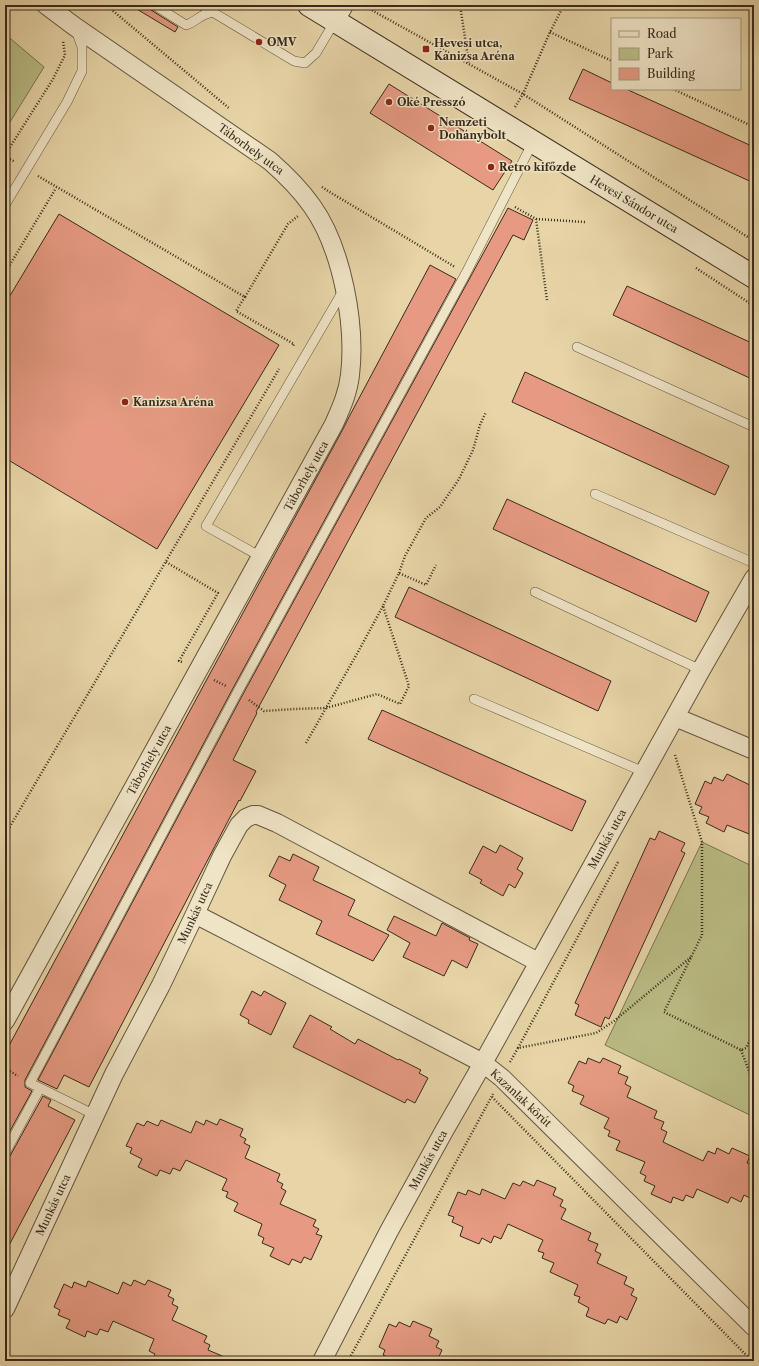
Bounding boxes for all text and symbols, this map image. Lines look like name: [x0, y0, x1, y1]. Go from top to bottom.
legend: [611, 18, 741, 90]
text: Road: [647, 26, 677, 41]
place label: OMV: [267, 35, 297, 49]
place label: Hevesi utca, Kanizsa Aréna: [434, 36, 515, 63]
marker: OMV: [254, 37, 264, 47]
marker: Hevesi utca, Kanizsa Aréna: [421, 44, 431, 54]
text: Park: [647, 46, 674, 61]
text: Building: [647, 66, 695, 81]
place label: Oké Presszó: [397, 95, 465, 109]
marker: Oké Presszó: [384, 97, 394, 107]
place label: Nemzeti Dohánybolt: [439, 115, 507, 142]
street label: Táborhely utca: [215, 120, 287, 178]
marker: Nemzeti Dohánybolt: [426, 123, 436, 133]
place label: Retro kifőzde: [499, 160, 577, 174]
marker: Retro kifőzde: [486, 162, 496, 172]
street label: Hevesi Sándor utca: [587, 172, 681, 236]
place label: Kanizsa Aréna: [133, 395, 214, 409]
marker: Kanizsa Aréna: [120, 397, 130, 407]
street label: Táborhely utca: [281, 438, 331, 514]
street label: Táborhely utca: [124, 722, 174, 798]
street label: Munkás utca: [585, 806, 629, 871]
street label: Munkás utca: [175, 880, 215, 946]
street label: Kazanlak körút: [487, 1066, 555, 1130]
street label: Munkás utca: [406, 1127, 450, 1192]
street label: Munkás utca: [33, 1172, 73, 1238]

